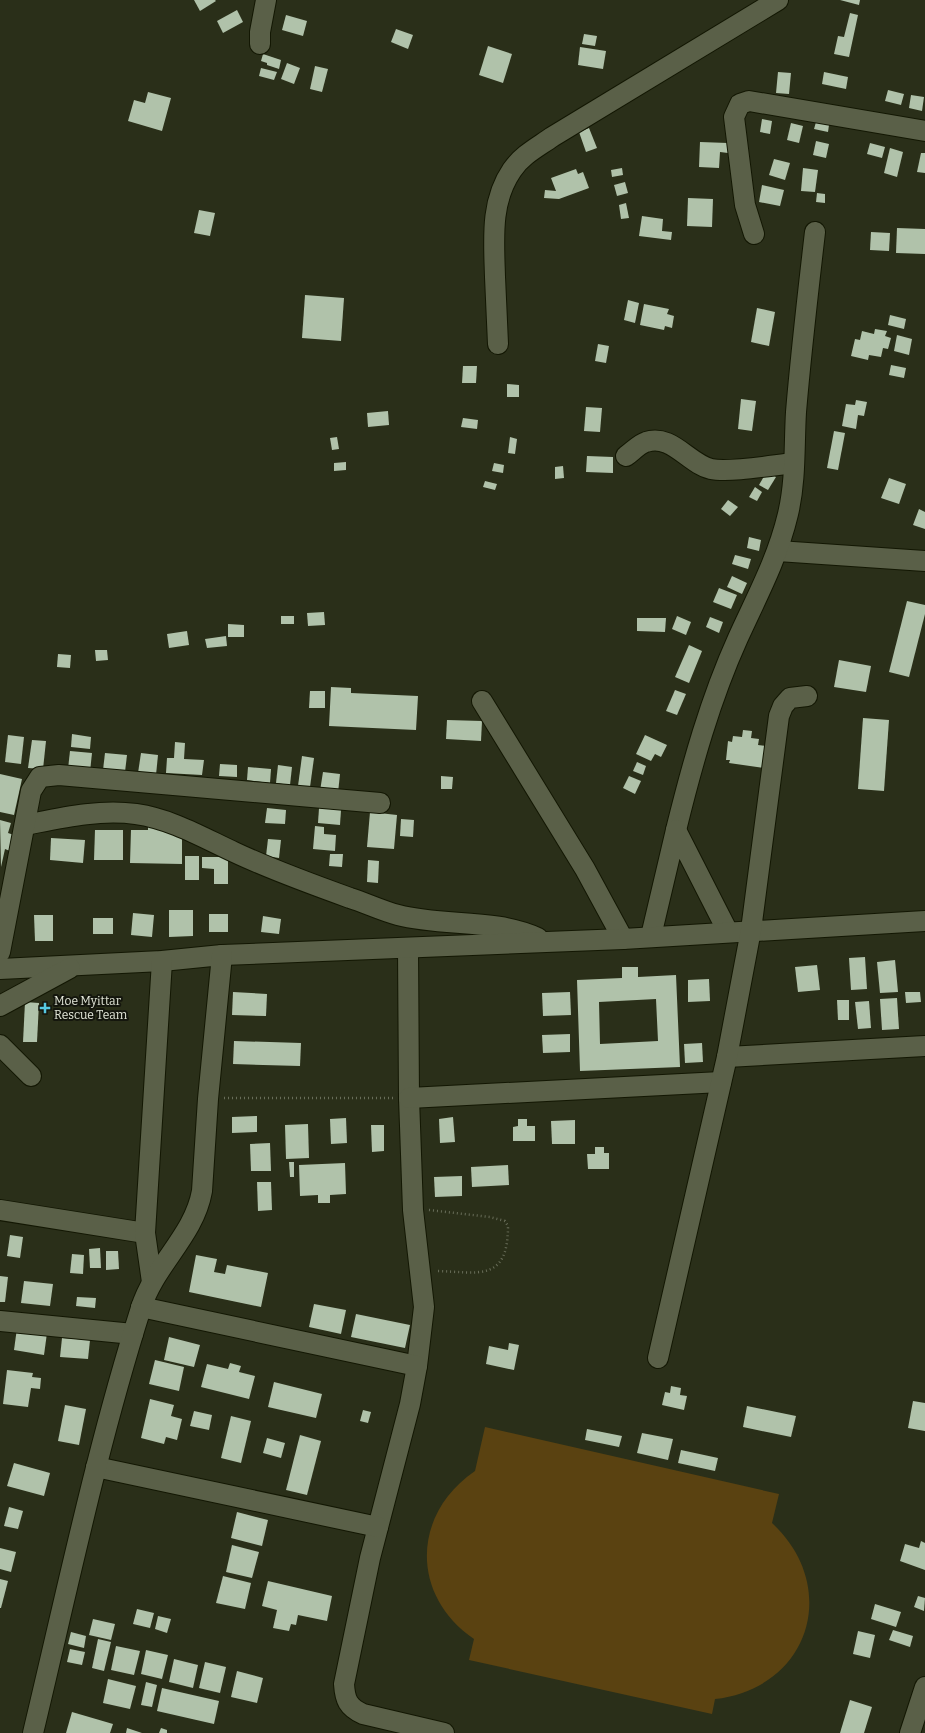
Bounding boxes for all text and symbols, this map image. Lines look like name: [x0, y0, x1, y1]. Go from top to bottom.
place label: Moe Myittar Rescue Team: [54, 994, 128, 1022]
marker: Moe Myittar Rescue Team: [39, 1002, 51, 1014]

